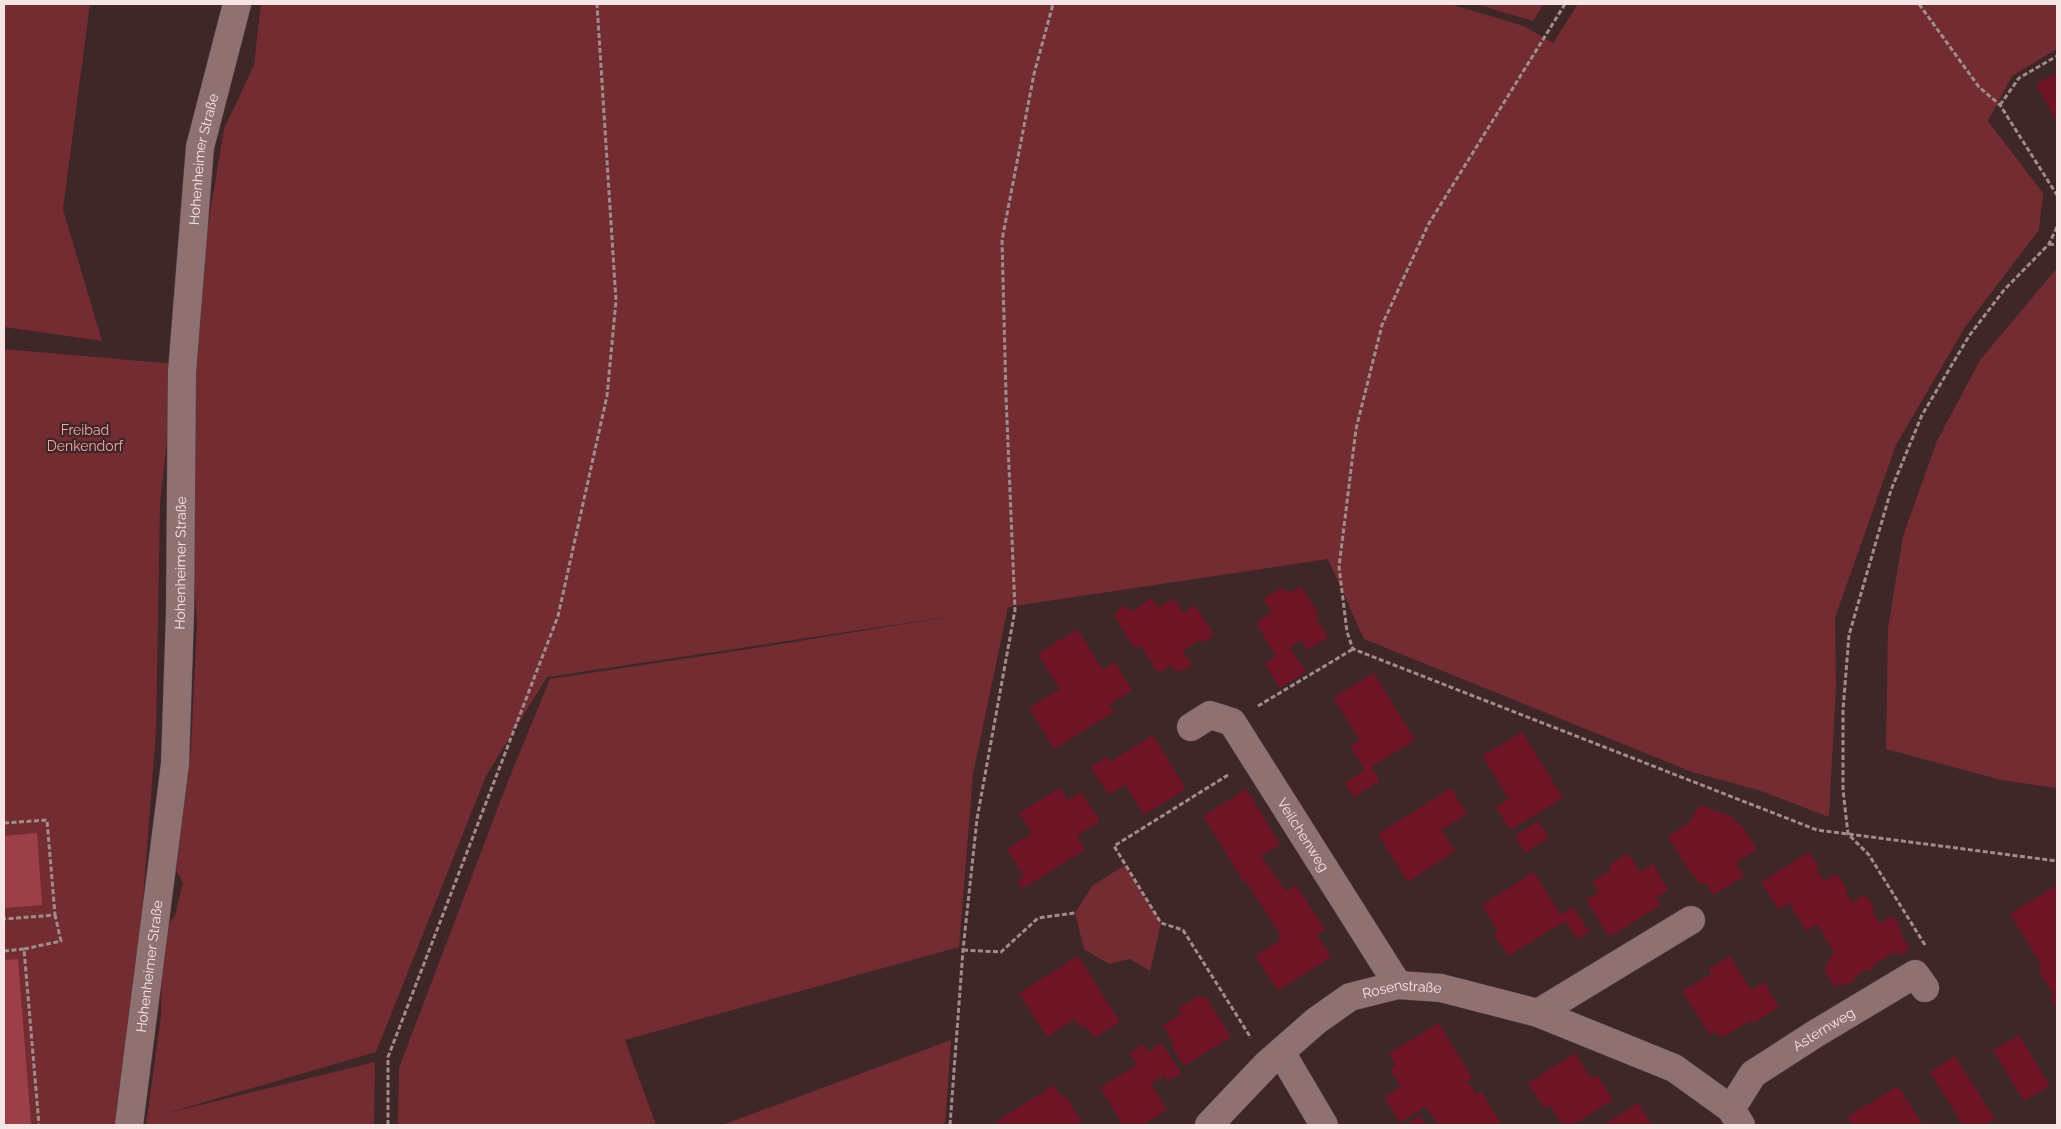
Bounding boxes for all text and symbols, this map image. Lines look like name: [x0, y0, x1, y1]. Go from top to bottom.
street label: Hohenheimer Straße: [186, 92, 222, 226]
park label: Freibad Denkendorf: [47, 422, 125, 454]
street label: Hohenheimer Straße: [171, 496, 189, 630]
street label: Veilchenweg: [1274, 795, 1332, 875]
street label: Hohenheimer Straße: [133, 899, 166, 1033]
street label: Rosenstraße: [1361, 976, 1442, 1002]
street label: Asternweg: [1790, 1004, 1858, 1054]

